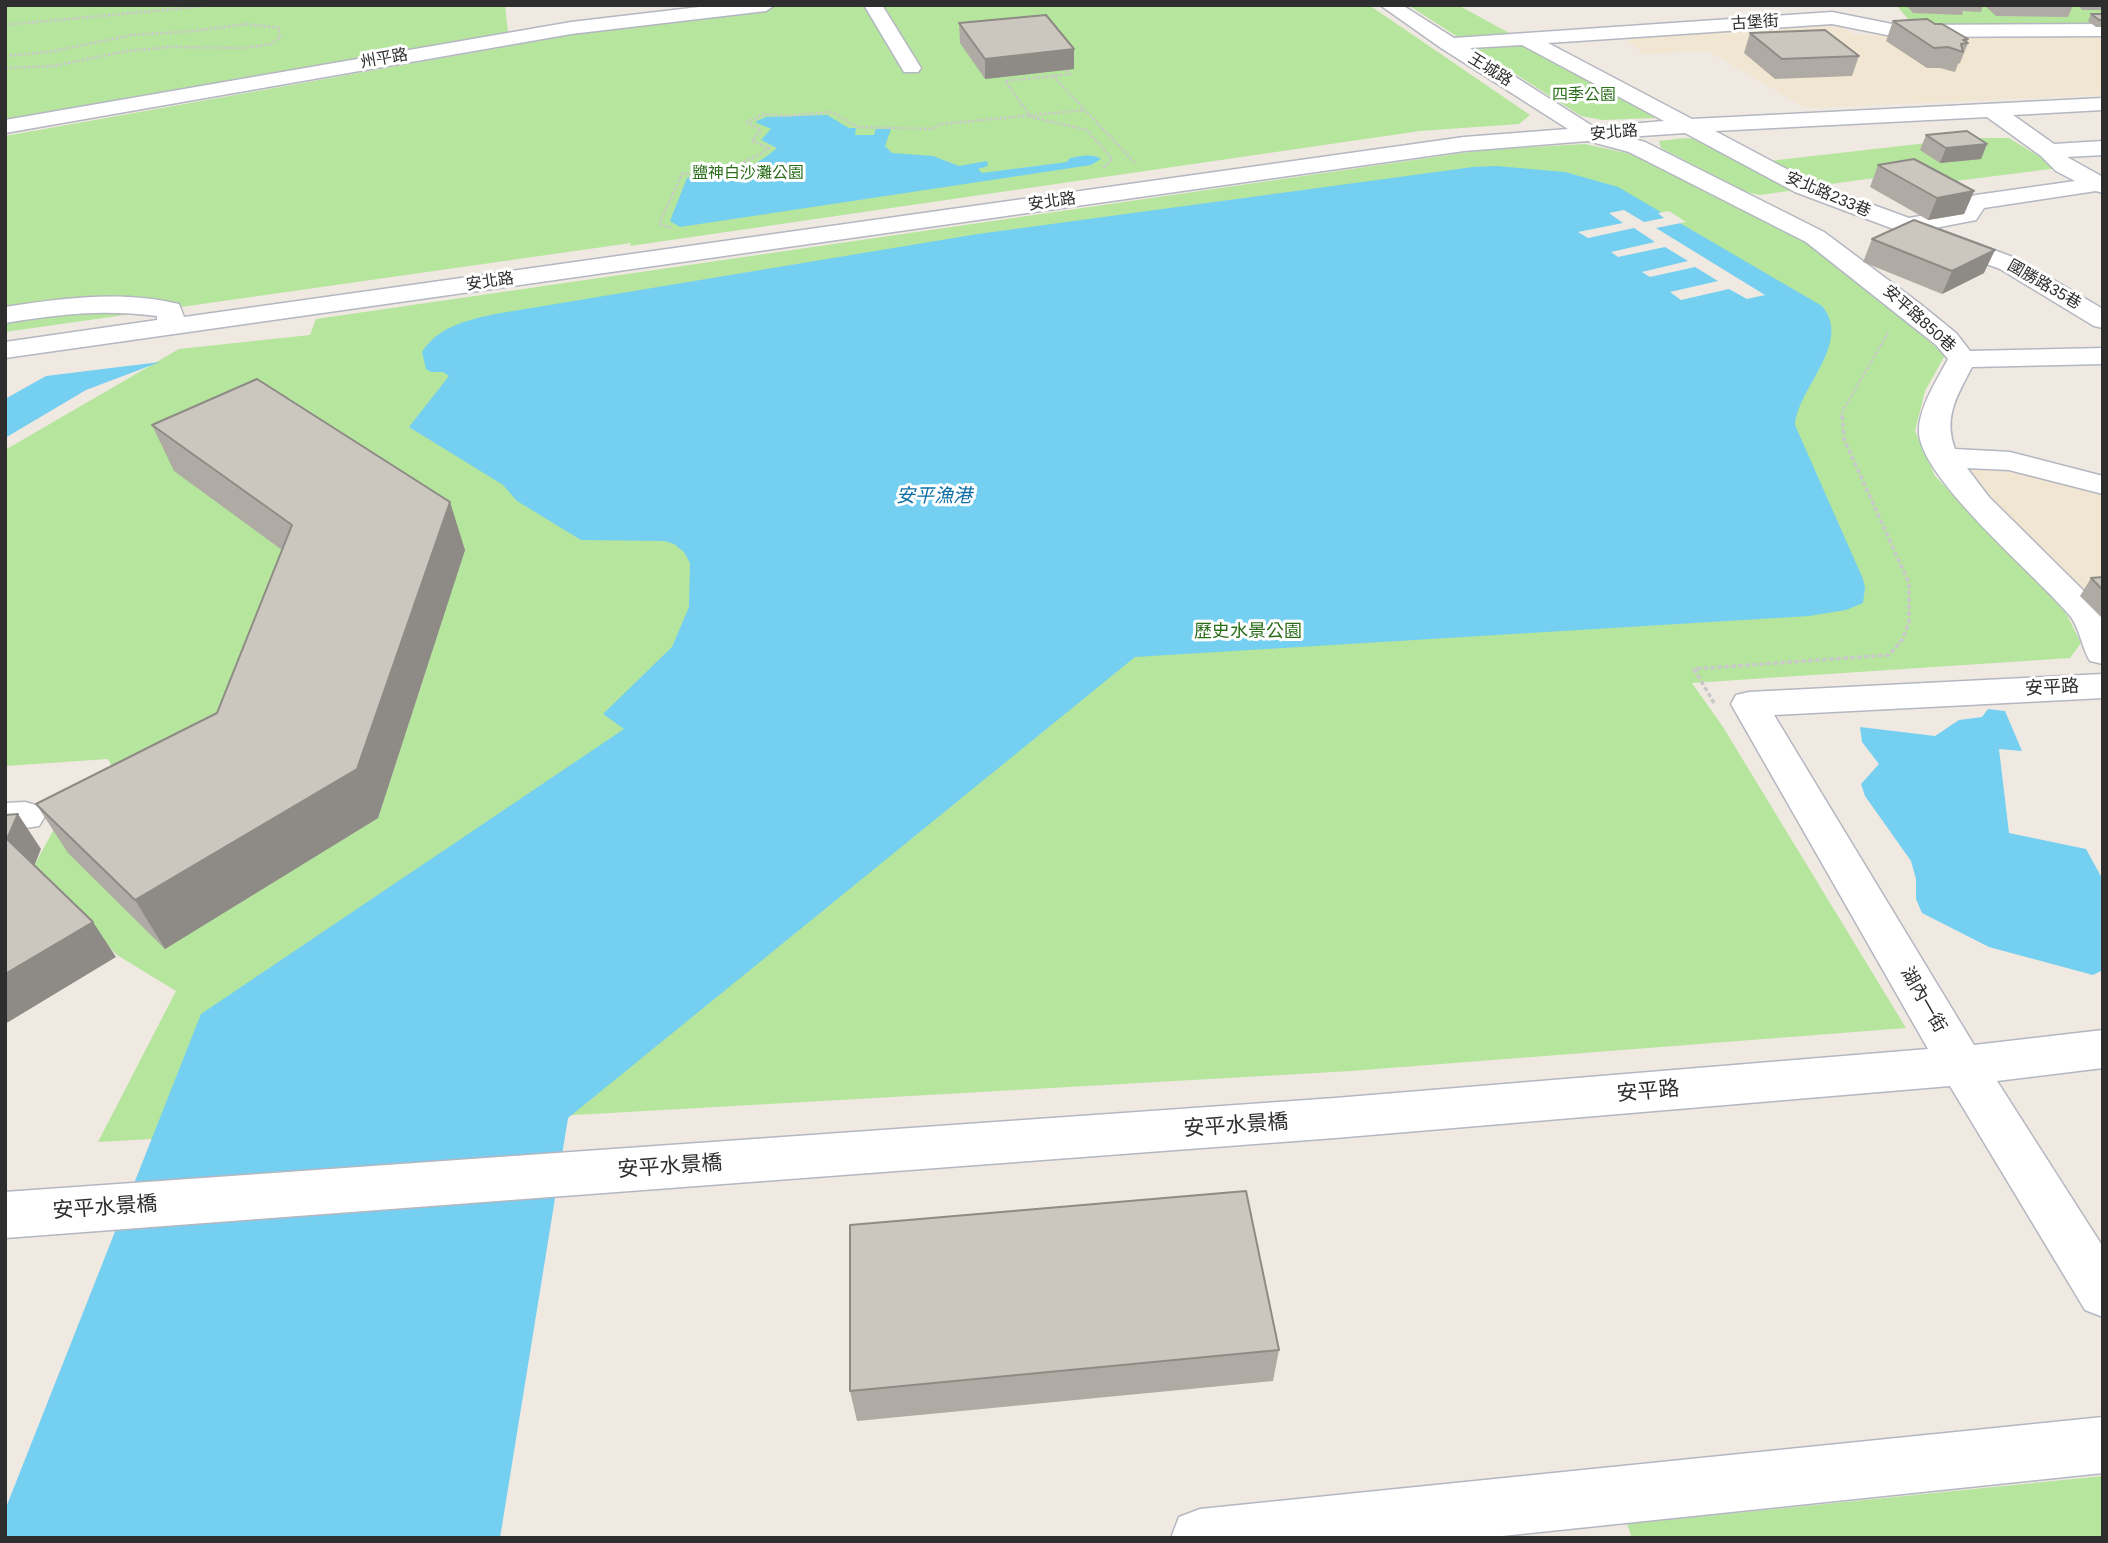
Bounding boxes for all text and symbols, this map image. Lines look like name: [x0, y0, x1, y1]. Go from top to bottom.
street label: 古堡街: [1730, 12, 1780, 34]
street label: 州平路: [359, 45, 409, 73]
street label: 王城路: [1465, 49, 1515, 91]
park label: 四季公園: [1552, 86, 1616, 106]
street label: 安北路: [1589, 121, 1639, 145]
park label: 鹽神白沙灘公園: [692, 164, 804, 184]
street label: 安北路233巷: [1783, 168, 1873, 222]
street label: 安北路: [1027, 189, 1077, 215]
street label: 國勝路35巷: [2004, 256, 2084, 314]
street label: 安北路: [465, 269, 515, 295]
street label: 安平路850巷: [1879, 282, 1959, 356]
water label: 安平漁港: [896, 486, 972, 508]
park label: 歷史水景公園: [1194, 621, 1302, 643]
street label: 安平路: [2024, 676, 2080, 700]
street label: 湖內一街: [1896, 963, 1950, 1037]
street label: 安平路: [1616, 1077, 1680, 1107]
street label: 安平水景橋: [1183, 1110, 1289, 1142]
street label: 安平水景橋: [617, 1151, 723, 1183]
street label: 安平水景橋: [52, 1192, 158, 1224]

